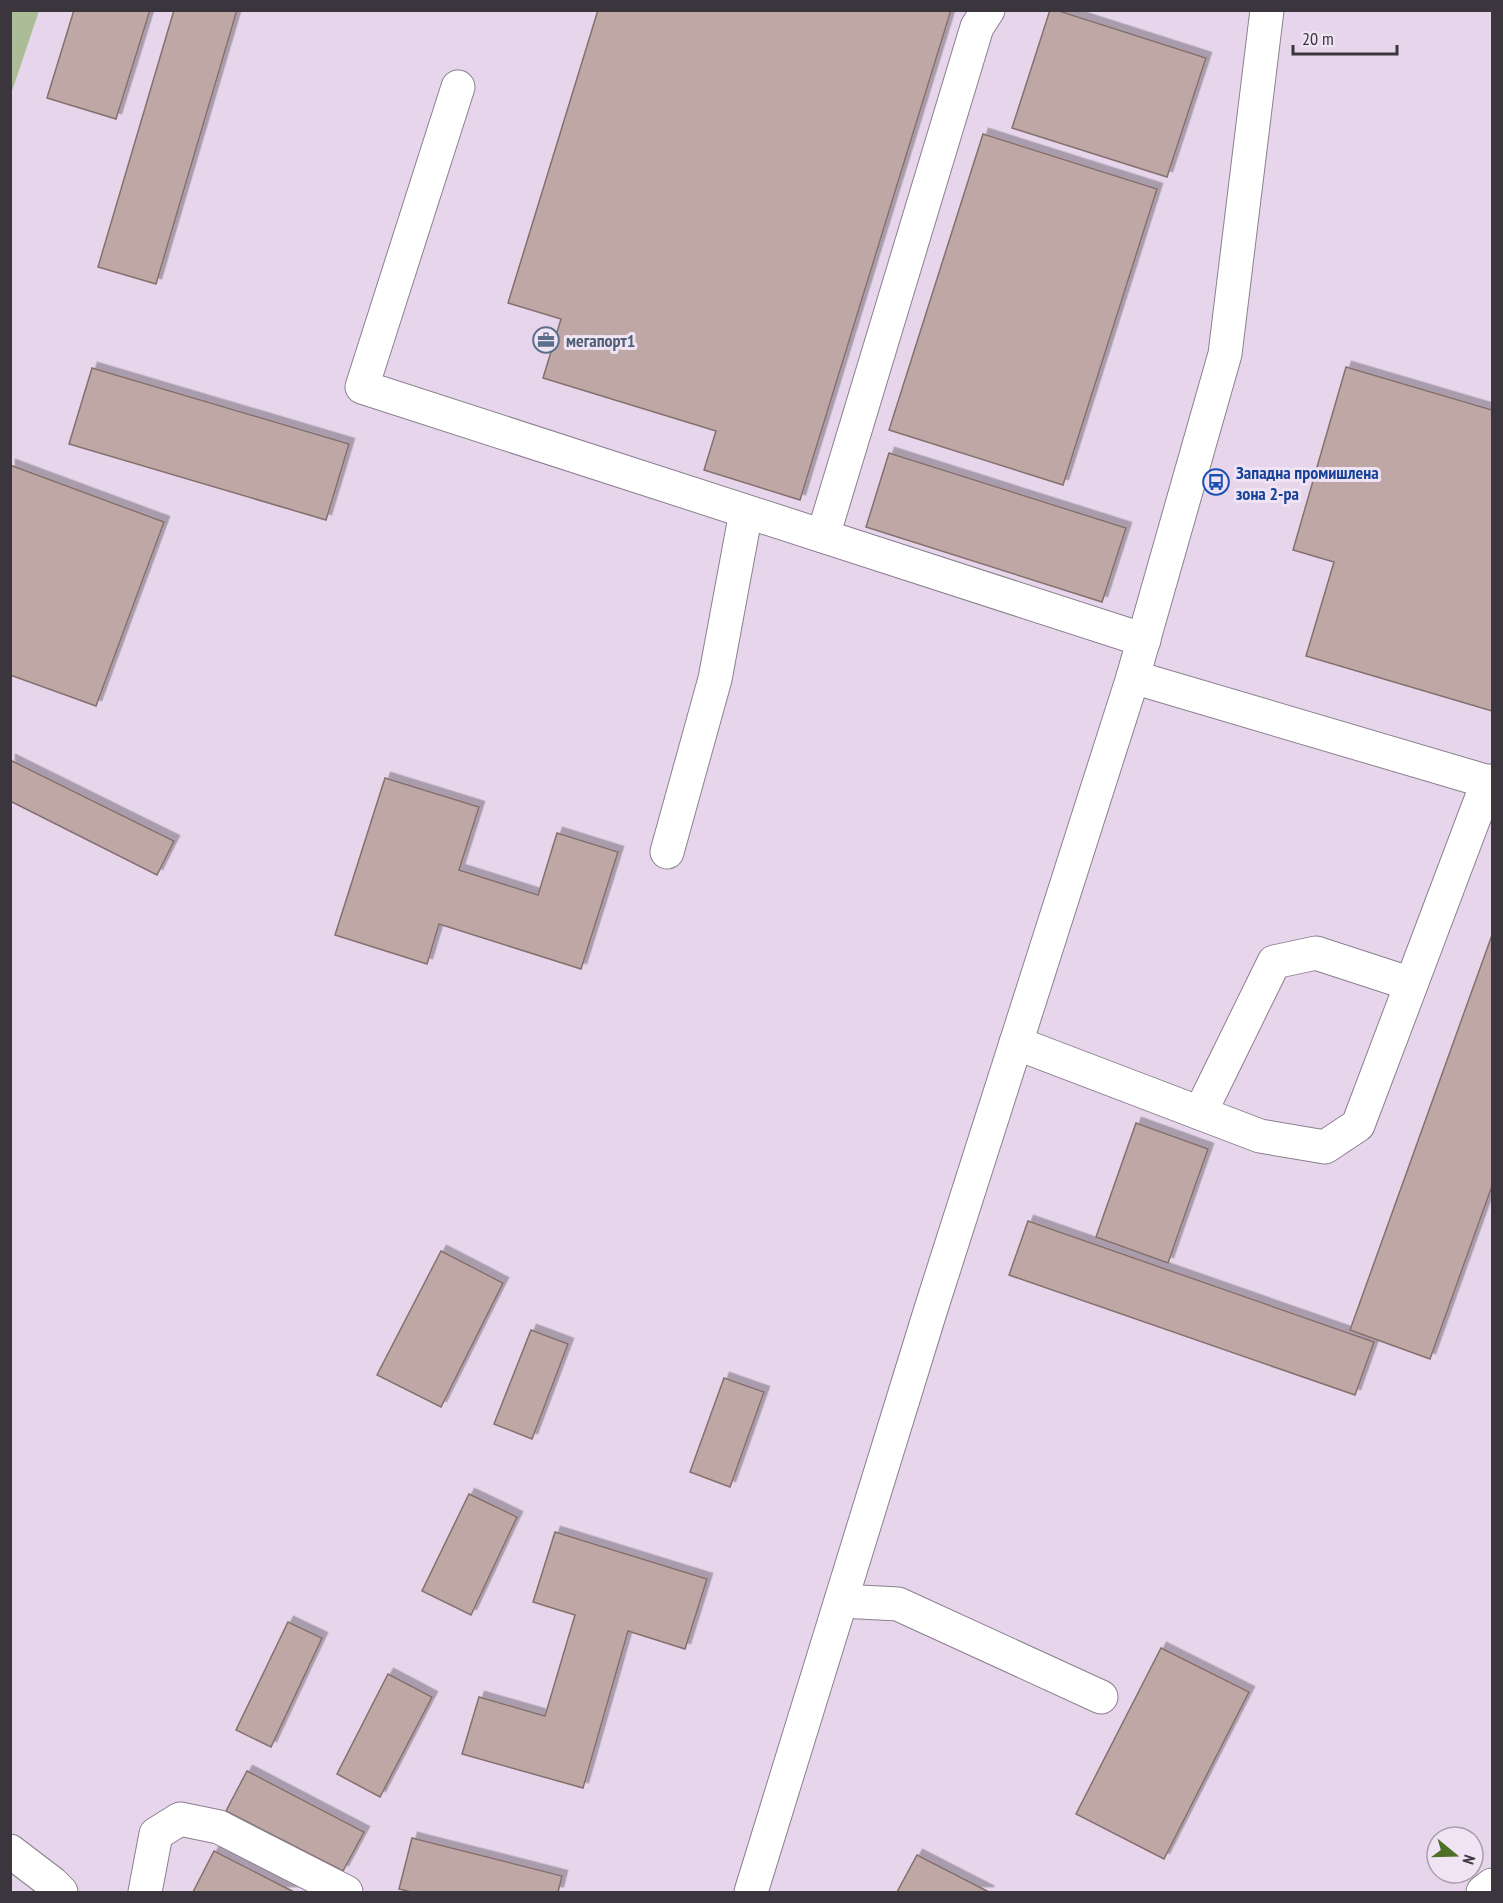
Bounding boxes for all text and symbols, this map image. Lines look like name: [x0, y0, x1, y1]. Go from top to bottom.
scale bar: [1293, 18, 1396, 56]
text: 20 m: [1302, 27, 1334, 50]
office icon: мегапорт1: [531, 325, 561, 355]
place label: мегапорт1: [566, 329, 635, 352]
place label: Западна промишлена зона 2-ра: [1236, 461, 1379, 505]
bus stop icon: Западна промишлена зона 2-ра: [1201, 467, 1231, 497]
north arrow: [1425, 1825, 1485, 1885]
text: N: [1458, 1853, 1480, 1867]

